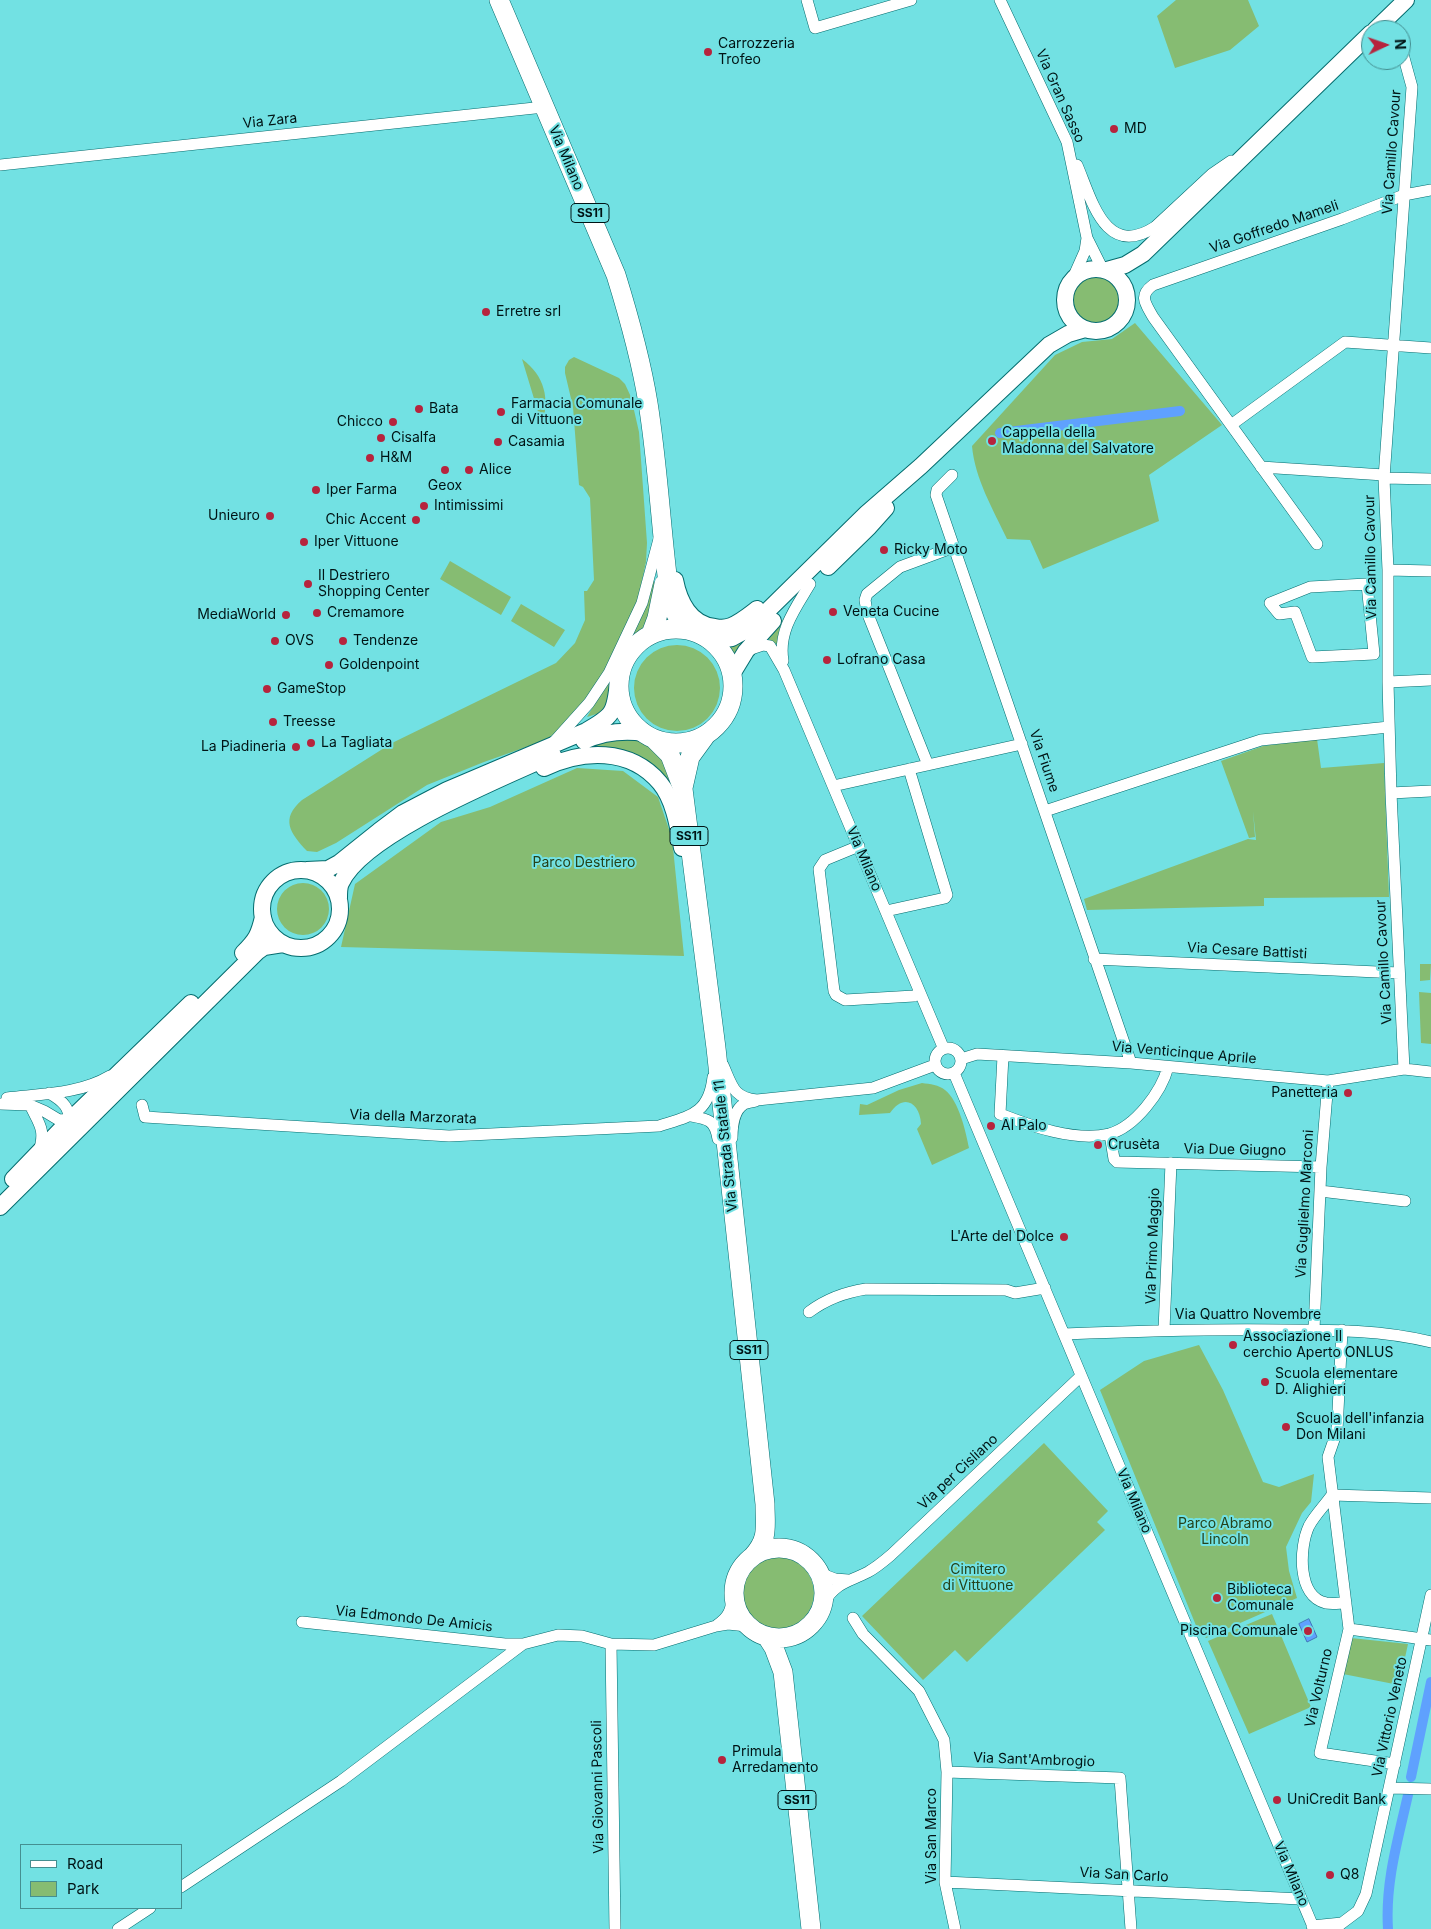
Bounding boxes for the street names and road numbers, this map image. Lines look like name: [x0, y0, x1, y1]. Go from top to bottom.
street label: Via Gran Sasso: [1032, 47, 1088, 145]
street label: Via Camillo Cavour: [1379, 89, 1405, 215]
street label: Via Zara: [242, 110, 298, 132]
street label: Via Milano: [545, 123, 587, 193]
street label: Via Goffredo Mameli: [1207, 197, 1341, 257]
road number: SS11: [571, 204, 609, 222]
street label: Via Camillo Cavour: [1362, 494, 1380, 620]
street label: Via Fiume: [1025, 727, 1063, 795]
street label: Via Milano: [843, 824, 885, 894]
road number: SS11: [670, 826, 708, 846]
street label: Via Camillo Cavour: [1372, 899, 1396, 1025]
street label: Via Cesare Battisti: [1187, 939, 1307, 963]
street label: Via Venticinque Aprile: [1111, 1038, 1257, 1068]
street label: Via Strada Statale 11: [711, 1079, 741, 1213]
street label: Via della Marzorata: [349, 1106, 477, 1128]
street label: Via Guglielmo Marconi: [1293, 1129, 1317, 1279]
street label: Via Due Giugno: [1184, 1141, 1286, 1159]
street label: Via Primo Maggio: [1143, 1187, 1163, 1305]
street label: Via Quattro Novembre: [1175, 1307, 1321, 1323]
road number: SS11: [730, 1340, 768, 1360]
street label: Via per Cisliano: [915, 1431, 1001, 1513]
street label: Via Milano: [1113, 1466, 1155, 1536]
street label: Via Edmondo De Amicis: [335, 1602, 493, 1636]
street label: Via Volturno: [1302, 1647, 1336, 1729]
street label: Via Vittorio Veneto: [1369, 1655, 1411, 1779]
street label: Via Giovanni Pascoli: [588, 1720, 608, 1854]
street label: Via Sant'Ambrogio: [973, 1749, 1095, 1771]
street label: Via San Marco: [924, 1788, 940, 1884]
road number: SS11: [778, 1790, 816, 1810]
street label: Via Milano: [1270, 1839, 1312, 1909]
street label: Via San Carlo: [1079, 1864, 1169, 1886]

